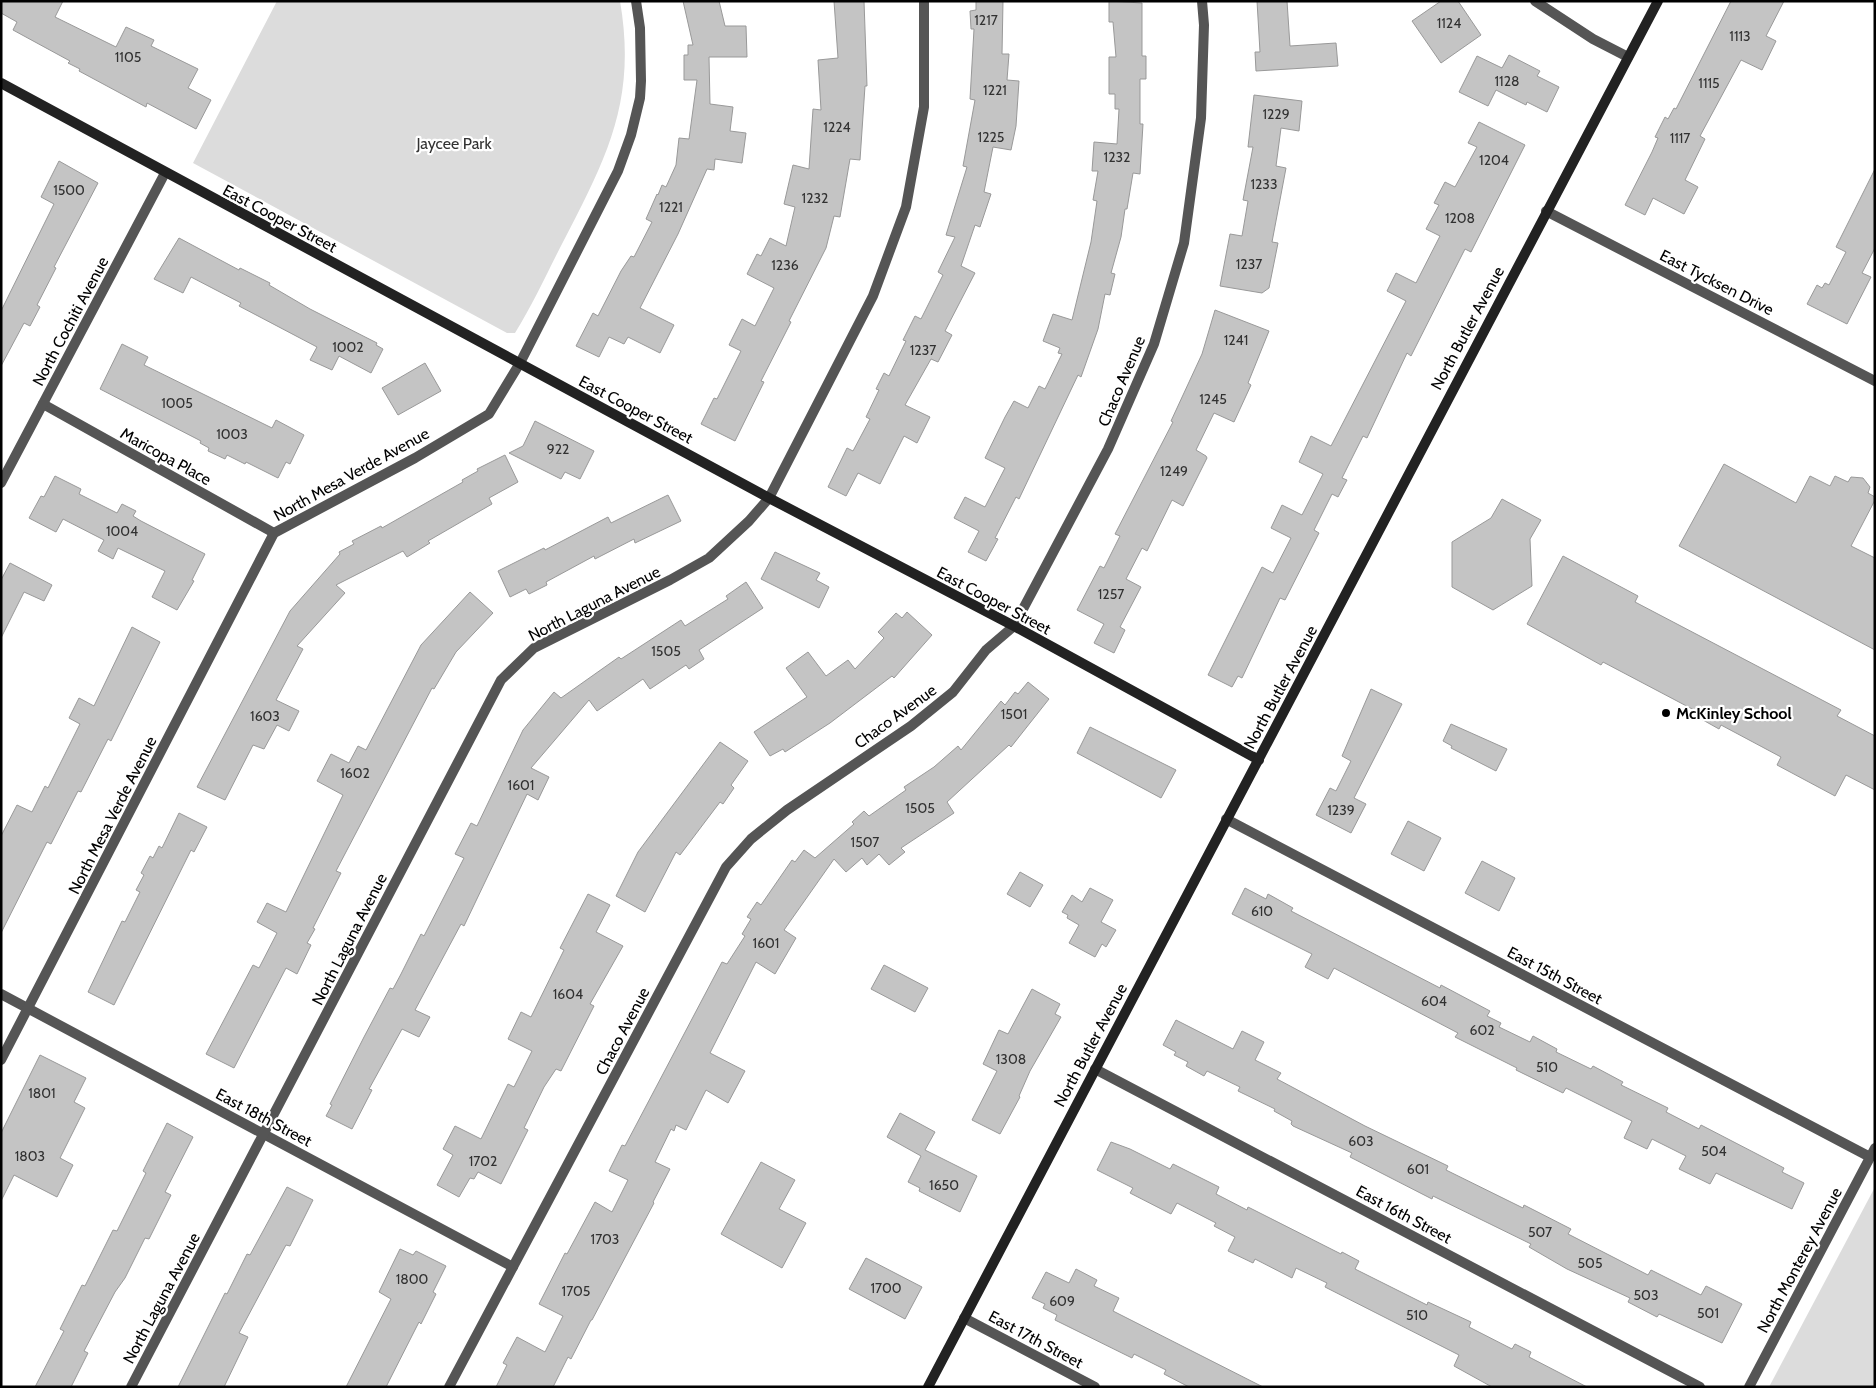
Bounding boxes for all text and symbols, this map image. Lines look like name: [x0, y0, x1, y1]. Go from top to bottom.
house number: 1217: [974, 11, 998, 29]
house number: 1124: [1437, 14, 1461, 32]
house number: 1113: [1729, 27, 1751, 45]
house number: 1105: [115, 48, 141, 66]
house number: 1128: [1495, 72, 1519, 90]
house number: 1115: [1698, 74, 1720, 92]
house number: 1221: [983, 81, 1007, 99]
house number: 1229: [1262, 105, 1290, 123]
house number: 1224: [823, 118, 851, 136]
house number: 1225: [978, 128, 1004, 146]
house number: 1117: [1670, 129, 1690, 147]
park label: Jaycee Park: [415, 134, 492, 153]
house number: 1232: [1104, 148, 1130, 166]
house number: 1204: [1479, 151, 1509, 169]
house number: 1233: [1250, 175, 1278, 193]
street label: East Cooper Street: [220, 180, 341, 257]
house number: 1500: [53, 181, 85, 199]
house number: 1232: [802, 189, 828, 207]
house number: 1221: [659, 198, 683, 216]
house number: 1208: [1445, 209, 1475, 227]
street label: East Tycksen Drive: [1657, 246, 1777, 319]
street label: North Cochiti Avenue: [28, 253, 113, 389]
house number: 1237: [1236, 255, 1262, 273]
house number: 1236: [771, 256, 799, 274]
street label: North Butler Avenue: [1427, 263, 1508, 393]
house number: 1241: [1224, 331, 1248, 349]
street label: Chaco Avenue: [1094, 333, 1149, 429]
house number: 1002: [332, 338, 364, 356]
house number: 1237: [910, 341, 936, 359]
street label: East Cooper Street: [576, 371, 697, 448]
house number: 1245: [1199, 390, 1227, 408]
house number: 1005: [161, 394, 193, 412]
street label: Maricopa Place: [117, 424, 215, 489]
street label: North Mesa Verde Avenue: [270, 424, 432, 525]
house number: 1003: [216, 425, 248, 443]
house number: 922: [547, 440, 569, 458]
house number: 1249: [1160, 462, 1188, 480]
house number: 1004: [106, 522, 138, 540]
street label: North Laguna Avenue: [525, 562, 663, 645]
street label: East Cooper Street: [934, 562, 1055, 639]
house number: 1257: [1098, 585, 1124, 603]
street label: North Butler Avenue: [1240, 622, 1321, 752]
house number: 1505: [651, 642, 681, 660]
street label: Chaco Avenue: [851, 680, 940, 752]
place label: McKinley School: [1676, 704, 1792, 723]
house number: 1501: [1001, 705, 1027, 723]
house number: 1603: [250, 707, 280, 725]
marker: McKinley School: [1660, 707, 1672, 719]
street label: North Mesa Verde Avenue: [64, 733, 161, 897]
house number: 1602: [340, 764, 370, 782]
house number: 1601: [508, 776, 534, 794]
house number: 1505: [905, 799, 935, 817]
house number: 1239: [1327, 801, 1355, 819]
house number: 1507: [851, 833, 879, 851]
street label: North Laguna Avenue: [308, 870, 391, 1008]
house number: 610: [1251, 902, 1273, 920]
house number: 1601: [753, 934, 779, 952]
street label: East 15th Street: [1504, 942, 1606, 1009]
street label: North Butler Avenue: [1050, 980, 1131, 1110]
street label: Chaco Avenue: [591, 984, 653, 1078]
house number: 1604: [553, 985, 583, 1003]
house number: 604: [1421, 992, 1447, 1010]
house number: 602: [1469, 1021, 1495, 1039]
house number: 1308: [996, 1050, 1026, 1068]
house number: 510: [1536, 1058, 1558, 1076]
house number: 1801: [28, 1084, 56, 1102]
street label: East 18th Street: [213, 1084, 315, 1151]
house number: 603: [1348, 1132, 1374, 1150]
house number: 504: [1701, 1142, 1727, 1160]
house number: 1803: [15, 1147, 45, 1165]
house number: 1702: [469, 1152, 497, 1170]
house number: 601: [1407, 1160, 1429, 1178]
house number: 1650: [929, 1176, 959, 1194]
street label: East 16th Street: [1353, 1181, 1455, 1248]
street label: North Monterey Avenue: [1753, 1184, 1846, 1336]
house number: 507: [1528, 1223, 1552, 1241]
street label: North Laguna Avenue: [119, 1230, 204, 1367]
house number: 1703: [591, 1230, 619, 1248]
house number: 505: [1578, 1254, 1602, 1272]
house number: 1800: [396, 1270, 429, 1288]
house number: 1700: [870, 1279, 902, 1297]
house number: 1705: [562, 1282, 590, 1300]
house number: 503: [1634, 1286, 1658, 1304]
house number: 609: [1049, 1292, 1075, 1310]
house number: 501: [1697, 1304, 1719, 1322]
house number: 510: [1406, 1306, 1428, 1324]
street label: East 17th Street: [985, 1307, 1087, 1373]

